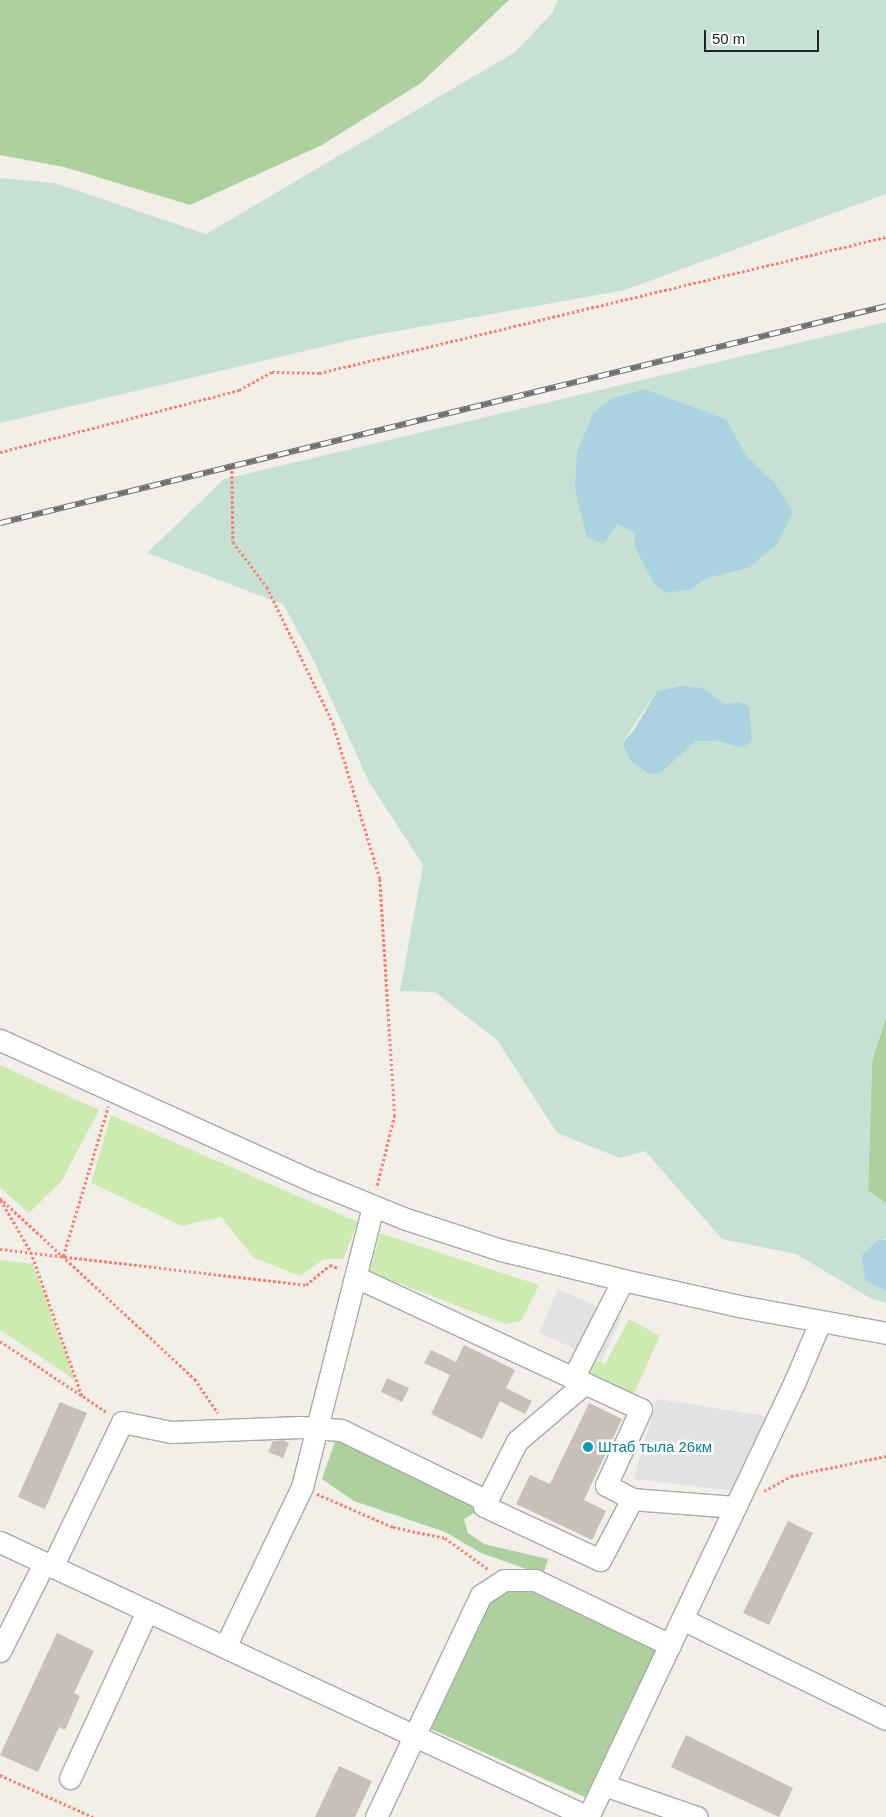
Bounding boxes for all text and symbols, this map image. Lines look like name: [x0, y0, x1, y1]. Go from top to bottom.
scale bar: [706, 20, 821, 52]
text: 50 m: [712, 30, 745, 47]
place label: Штаб тыла 26км: [598, 1438, 712, 1456]
marker: Штаб тыла 26км: [582, 1441, 594, 1453]

